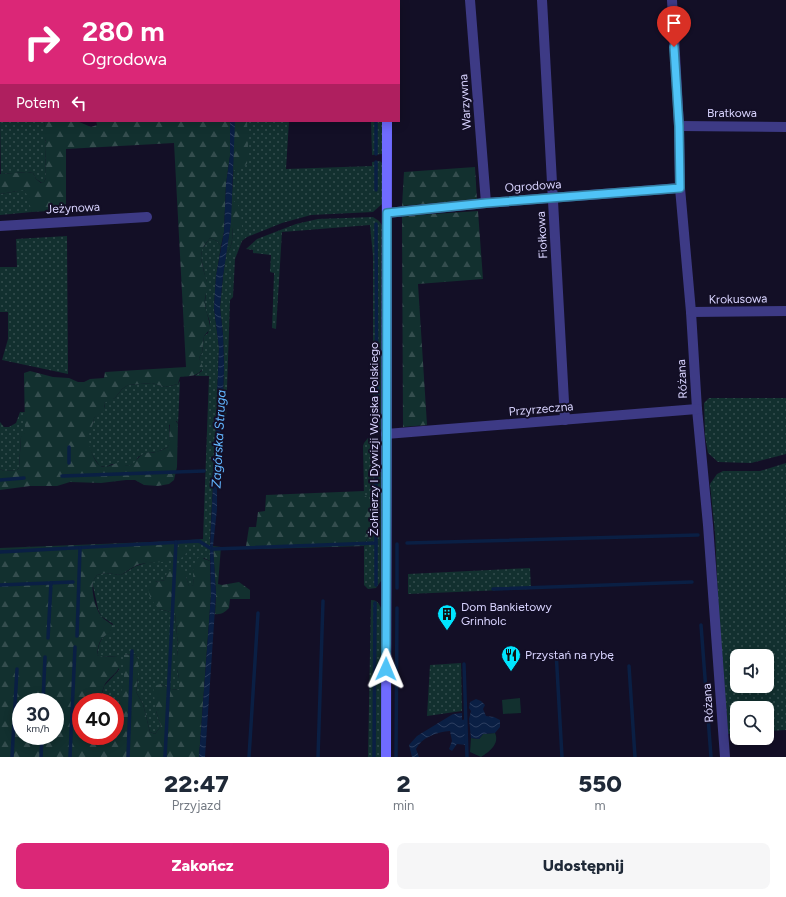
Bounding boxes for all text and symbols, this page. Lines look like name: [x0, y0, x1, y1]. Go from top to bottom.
pin: [657, 6, 691, 47]
icon: arrive: [663, 12, 685, 34]
text: 280 m: [82, 14, 165, 48]
icon: right: [16, 16, 68, 68]
text: Ogrodowa: [82, 48, 167, 70]
street label: Warzywna: [456, 74, 474, 130]
icon: left: [68, 92, 90, 114]
text: Potem: [16, 94, 60, 112]
street label: Bratkowa: [707, 106, 757, 120]
street label: Ogrodowa: [504, 177, 562, 195]
street label: Jeżynowa: [46, 200, 100, 216]
street label: Fiołkowa: [534, 211, 550, 259]
street label: Krokusowa: [709, 291, 767, 307]
street label: Żołnierzy I Dywizji Wojska Polskiego: [367, 342, 381, 536]
street label: Różana: [674, 359, 690, 399]
water label: Zagórska Struga: [208, 389, 229, 489]
street label: Przyrzeczna: [508, 399, 574, 419]
place label: Dom Bankietowy Grinholc: [461, 600, 552, 628]
building icon: Dom Bankietowy Grinholc: [436, 603, 458, 631]
restaurant icon: Przystań na rybę: [500, 644, 522, 672]
position arrow: [365, 648, 407, 690]
place label: Przystań na rybę: [525, 648, 614, 662]
map controls: [730, 649, 774, 745]
button: sound: [730, 649, 774, 693]
street label: Różana: [700, 683, 716, 723]
speed limit sign: 40: [72, 693, 124, 745]
button: search: [730, 701, 774, 745]
text: 30: [26, 702, 50, 726]
text: km/h: [27, 722, 49, 735]
text: 22:47: [164, 769, 229, 798]
text: 2: [397, 769, 411, 798]
text: 550: [578, 769, 622, 798]
text: Przyjazd: [172, 798, 221, 813]
text: min: [393, 798, 414, 813]
text: m: [595, 798, 606, 813]
button: Zakończ: [16, 843, 389, 889]
button: Udostępnij: [397, 843, 770, 889]

